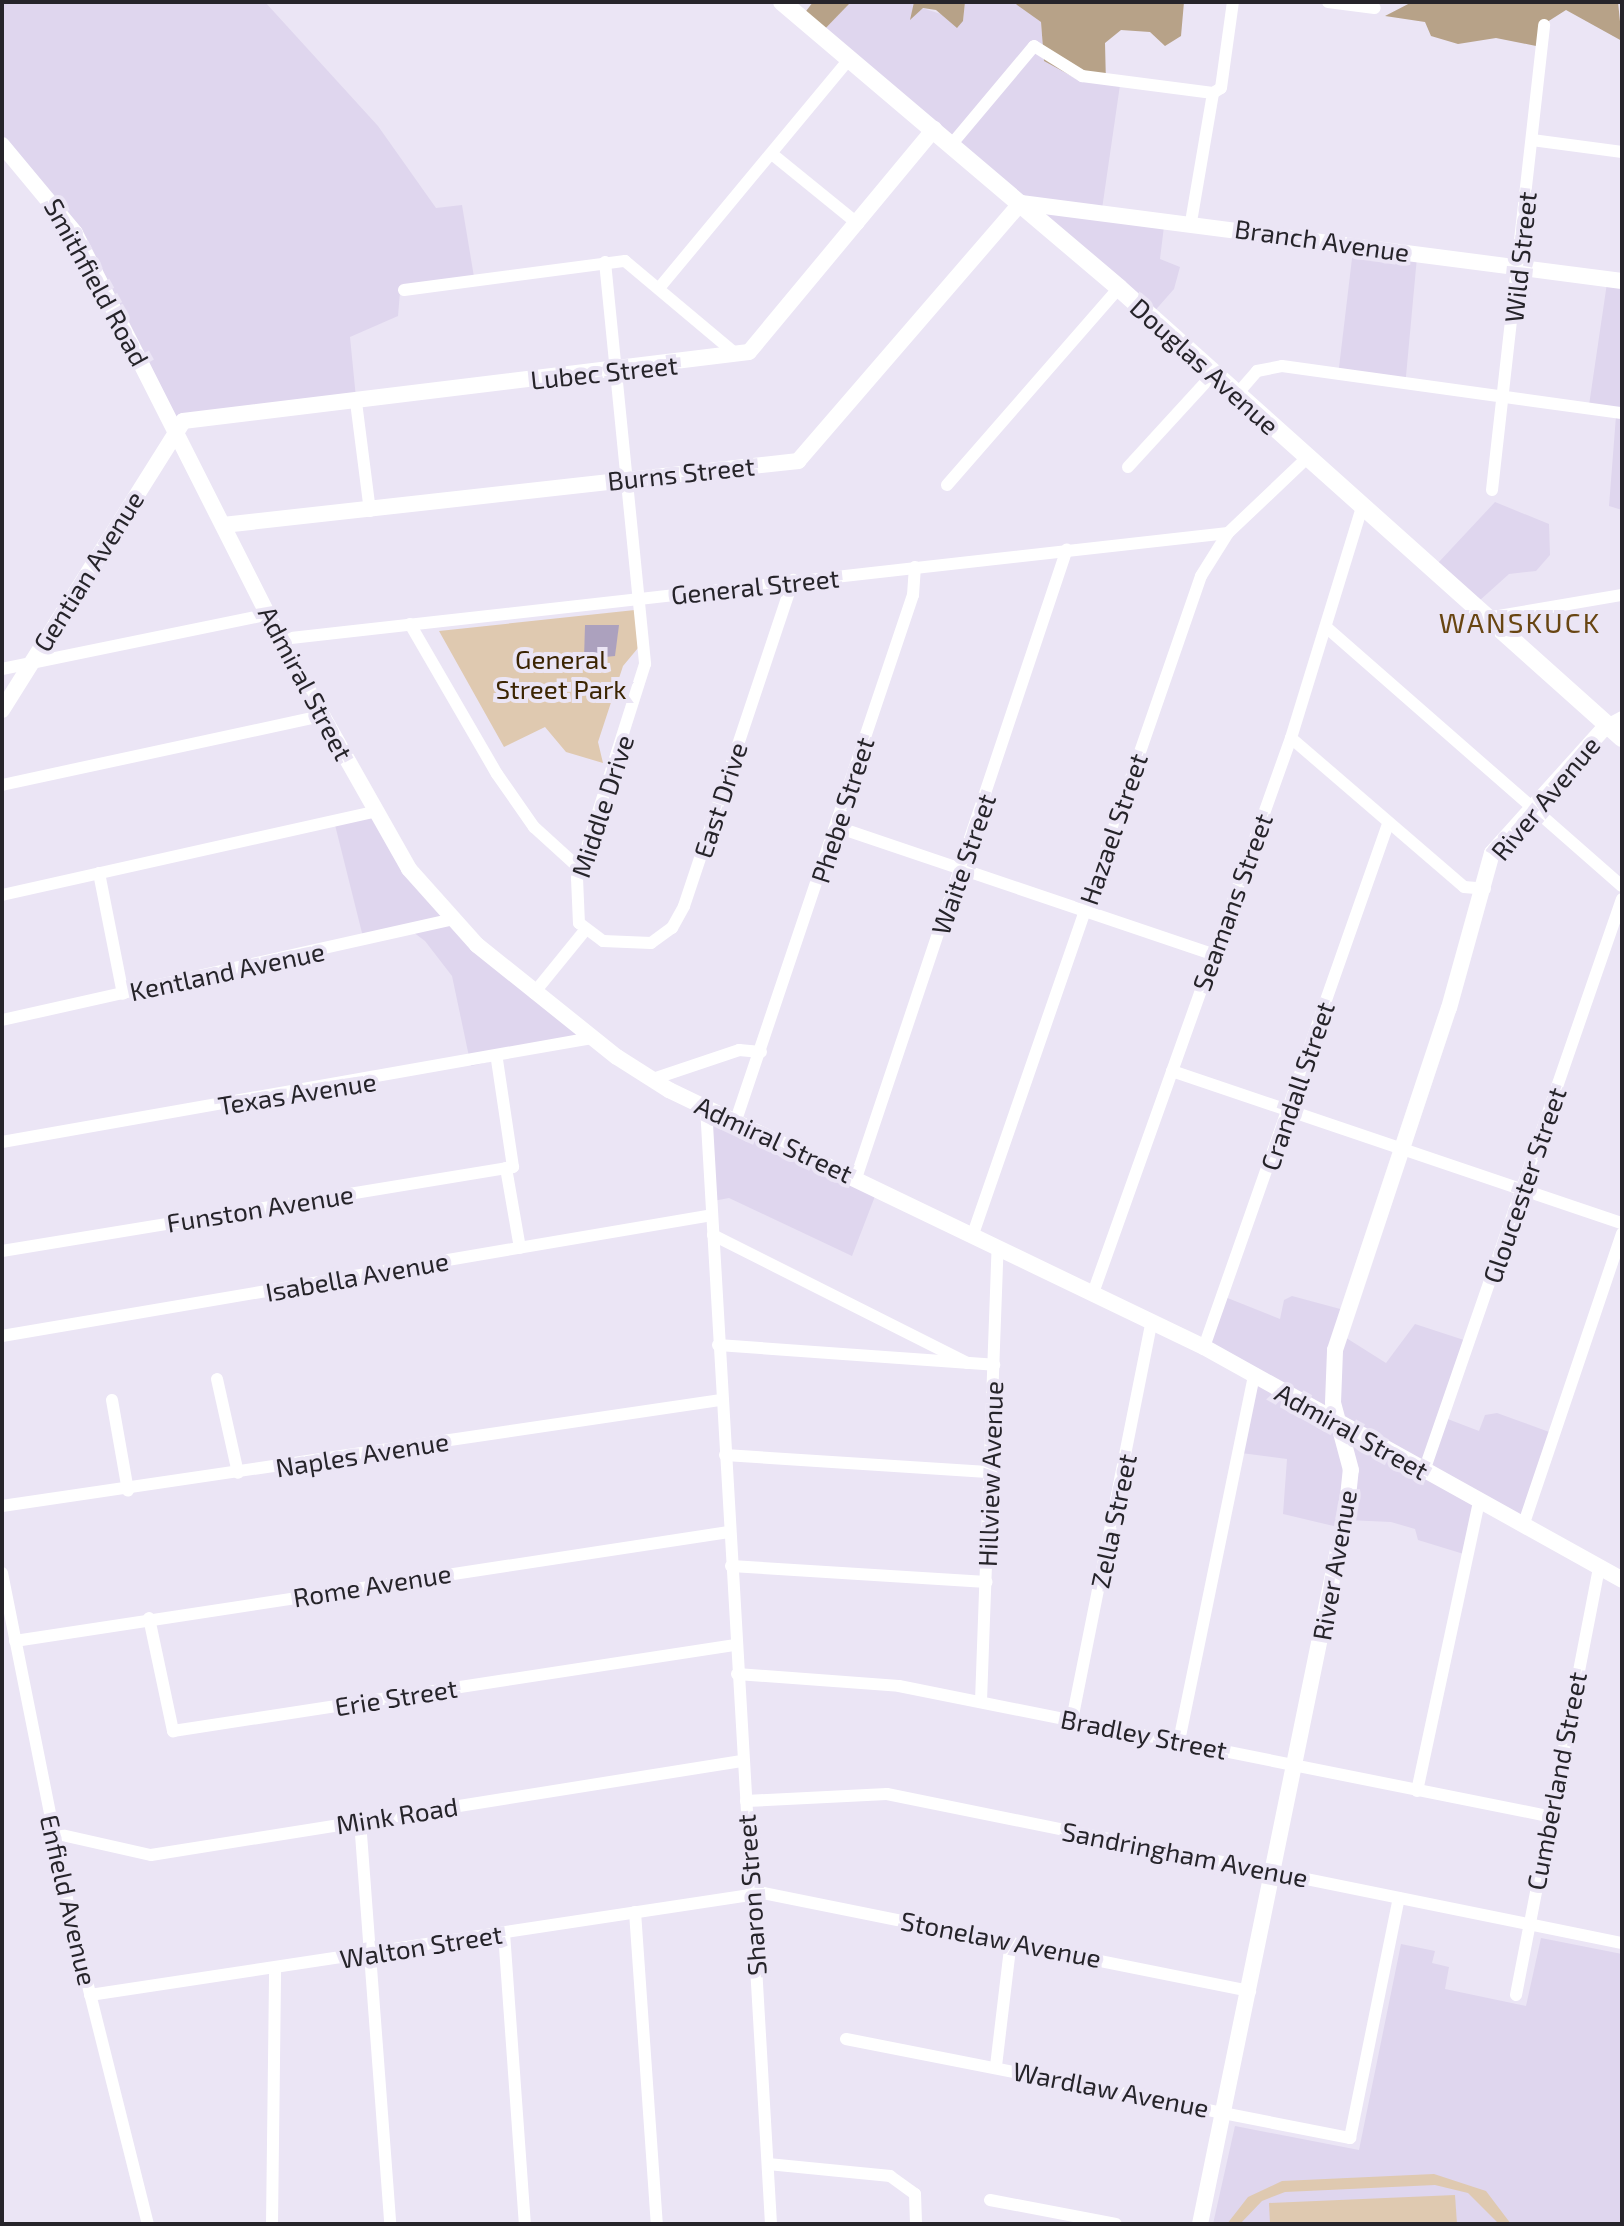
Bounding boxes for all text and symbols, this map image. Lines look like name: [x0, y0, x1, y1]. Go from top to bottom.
street label: Wild Street: [1498, 190, 1542, 324]
street label: Smithfield Road: [38, 193, 156, 371]
street label: Branch Avenue: [1232, 212, 1412, 268]
street label: Douglas Avenue: [1124, 291, 1286, 441]
street label: Lubec Street: [529, 349, 679, 395]
street label: Burns Street: [606, 450, 756, 496]
street label: Gentian Avenue: [26, 485, 150, 657]
street label: General Street: [669, 562, 841, 610]
street label: Admiral Street: [252, 600, 360, 766]
district label: WANSKUCK: [1439, 605, 1601, 639]
park label: General Street Park: [495, 643, 627, 704]
street label: River Avenue: [1484, 729, 1606, 867]
street label: Middle Drive: [564, 731, 640, 881]
street label: Phebe Street: [804, 733, 880, 887]
street label: East Drive: [687, 738, 753, 862]
street label: Hazael Street: [1072, 749, 1154, 909]
street label: Waite Street: [924, 789, 1002, 939]
street label: Seamans Street: [1185, 809, 1279, 995]
street label: Kentland Avenue: [126, 935, 328, 1007]
street label: Crandall Street: [1253, 997, 1341, 1175]
street label: Texas Avenue: [215, 1065, 379, 1121]
street label: Gloucester Street: [1476, 1083, 1572, 1287]
street label: Admiral Street: [690, 1089, 858, 1189]
street label: Funston Avenue: [164, 1178, 356, 1238]
street label: Isabella Avenue: [263, 1245, 451, 1307]
street label: Admiral Street: [1270, 1376, 1434, 1486]
street label: Hillview Avenue: [971, 1380, 1009, 1568]
street label: Naples Avenue: [273, 1425, 451, 1483]
street label: Zella Street: [1084, 1451, 1142, 1591]
street label: River Avenue: [1305, 1487, 1363, 1643]
street label: Rome Avenue: [290, 1557, 454, 1613]
street label: Cumberland Street: [1520, 1669, 1592, 1893]
street label: Erie Street: [333, 1672, 459, 1722]
street label: Bradley Street: [1058, 1703, 1230, 1765]
street label: Mink Road: [334, 1790, 460, 1840]
street label: Enfield Avenue: [34, 1811, 104, 1989]
street label: Sharon Street: [730, 1813, 772, 1977]
street label: Sandringham Avenue: [1059, 1815, 1311, 1893]
street label: Stonelaw Avenue: [898, 1904, 1104, 1974]
street label: Walton Street: [338, 1918, 504, 1974]
street label: Wardlaw Avenue: [1010, 2055, 1212, 2123]

